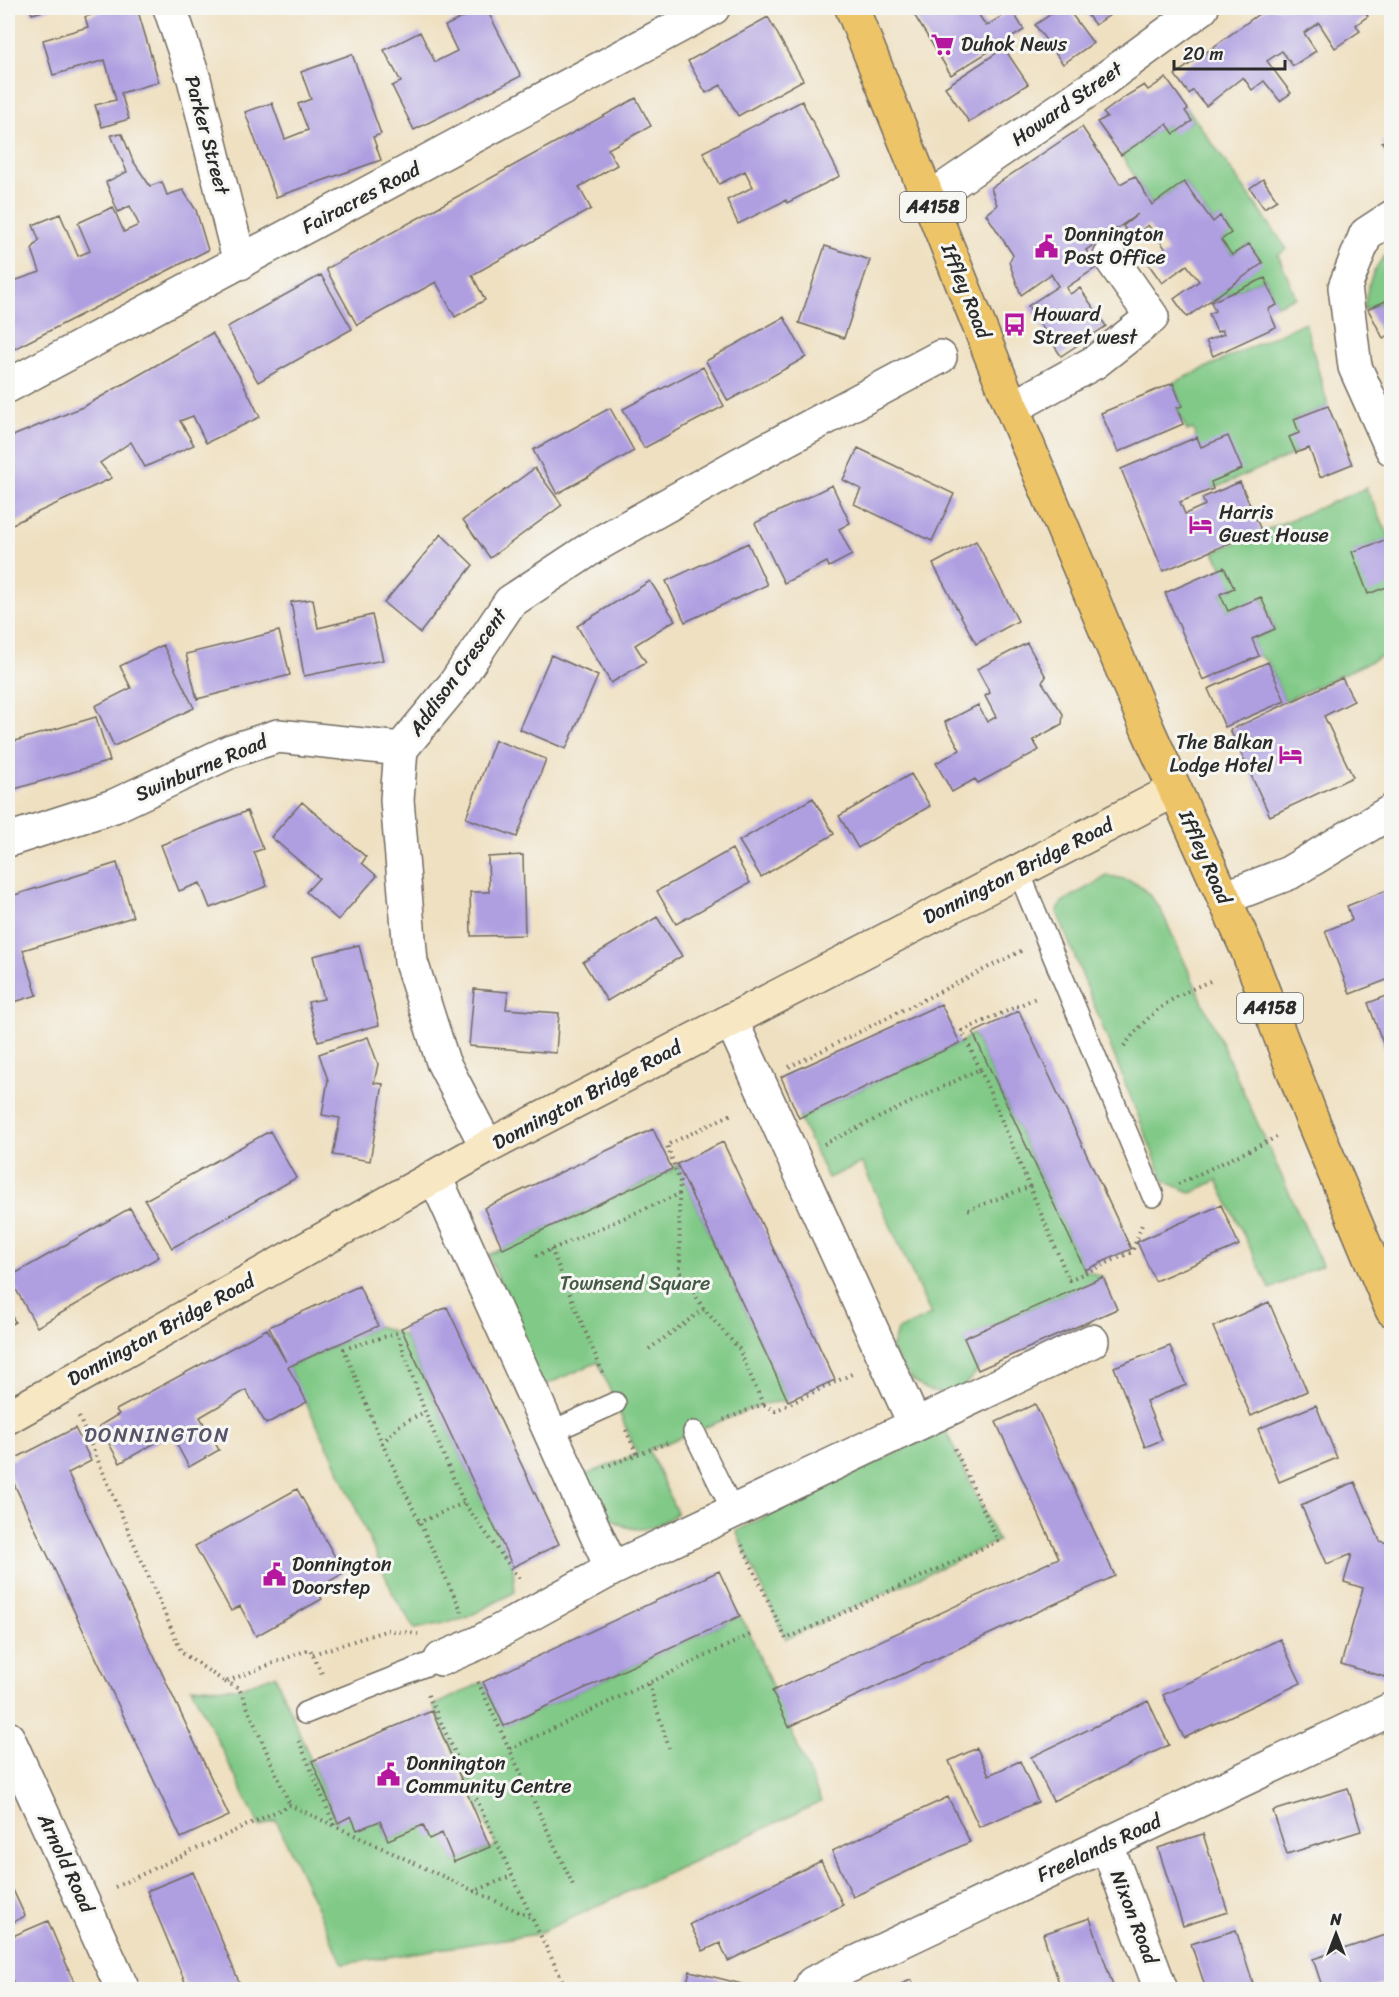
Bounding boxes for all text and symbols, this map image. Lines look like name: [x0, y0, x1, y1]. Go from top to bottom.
place label: Duhok News: [961, 27, 1068, 62]
supermarket icon: Duhok News: [930, 31, 956, 57]
scale bar: [1174, 33, 1285, 71]
text: 20 m: [1183, 38, 1223, 70]
street label: Howard Street: [1004, 52, 1131, 156]
street label: Parker Street: [174, 71, 240, 199]
street label: Fairacres Road: [295, 151, 428, 244]
road number: A4158: [900, 192, 966, 222]
place label: Donnington Post Office: [1064, 217, 1166, 275]
public building icon: Donnington Post Office: [1033, 233, 1059, 259]
street label: Iffley Road: [931, 237, 1002, 345]
place label: Howard Street west: [1033, 297, 1138, 355]
bus stop icon: Howard Street west: [1002, 312, 1028, 338]
place label: Harris Guest House: [1219, 495, 1329, 553]
hotel icon: Harris Guest House: [1188, 511, 1214, 537]
street label: Addison Crescent: [399, 600, 517, 744]
street label: Swinburne Road: [129, 724, 274, 812]
place label: The Balkan Lodge Hotel: [1169, 725, 1274, 783]
hotel icon: The Balkan Lodge Hotel: [1278, 741, 1304, 767]
street label: Iffley Road: [1168, 803, 1242, 911]
street label: Donnington Bridge Road: [917, 807, 1121, 934]
road number: A4158: [1237, 993, 1303, 1023]
street label: Donnington Bridge Road: [486, 1030, 689, 1160]
street label: Donnington Bridge Road: [61, 1263, 263, 1396]
park label: Townsend Square: [560, 1266, 710, 1301]
district label: DONNINGTON: [84, 1416, 230, 1454]
place label: Donnington Doorstep: [292, 1547, 392, 1605]
public building icon: Donnington Doorstep: [261, 1562, 287, 1588]
place label: Donnington Community Centre: [406, 1746, 572, 1804]
public building icon: Donnington Community Centre: [375, 1762, 401, 1788]
street label: Freelands Road: [1031, 1803, 1168, 1892]
street label: Arnold Road: [27, 1806, 105, 1920]
street label: Nixon Road: [1100, 1865, 1168, 1971]
north arrow: [1306, 1904, 1366, 1964]
text: N: [1329, 1905, 1342, 1934]

